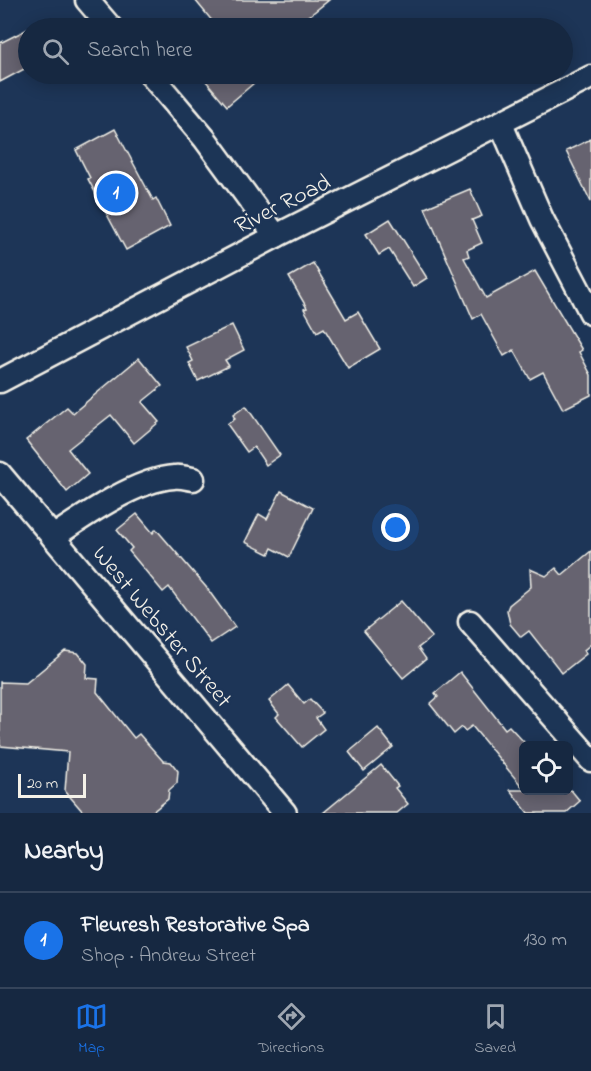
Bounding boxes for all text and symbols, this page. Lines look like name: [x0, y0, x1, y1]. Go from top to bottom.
search box: [18, 18, 573, 84]
icon: search: [39, 35, 72, 68]
text: Search here: [87, 35, 192, 67]
street label: River Road: [229, 166, 338, 244]
pin: 1: [96, 170, 136, 216]
your location: [381, 513, 410, 542]
street label: West Webster Street: [83, 539, 240, 716]
map controls: [519, 741, 573, 795]
button: locate: [519, 741, 573, 795]
scale bar: [18, 771, 86, 798]
text: 20 m: [27, 772, 58, 796]
text: Nearby: [24, 833, 103, 871]
text: Fleuresh Restorative Spa: [81, 910, 310, 942]
text: 1: [40, 926, 47, 955]
text: 130 m: [523, 926, 567, 955]
text: Shop · Andrew Street: [81, 942, 256, 971]
tab: Map: [75, 1000, 108, 1060]
tab: Directions: [258, 1000, 324, 1060]
tab: Saved: [474, 1000, 516, 1060]

